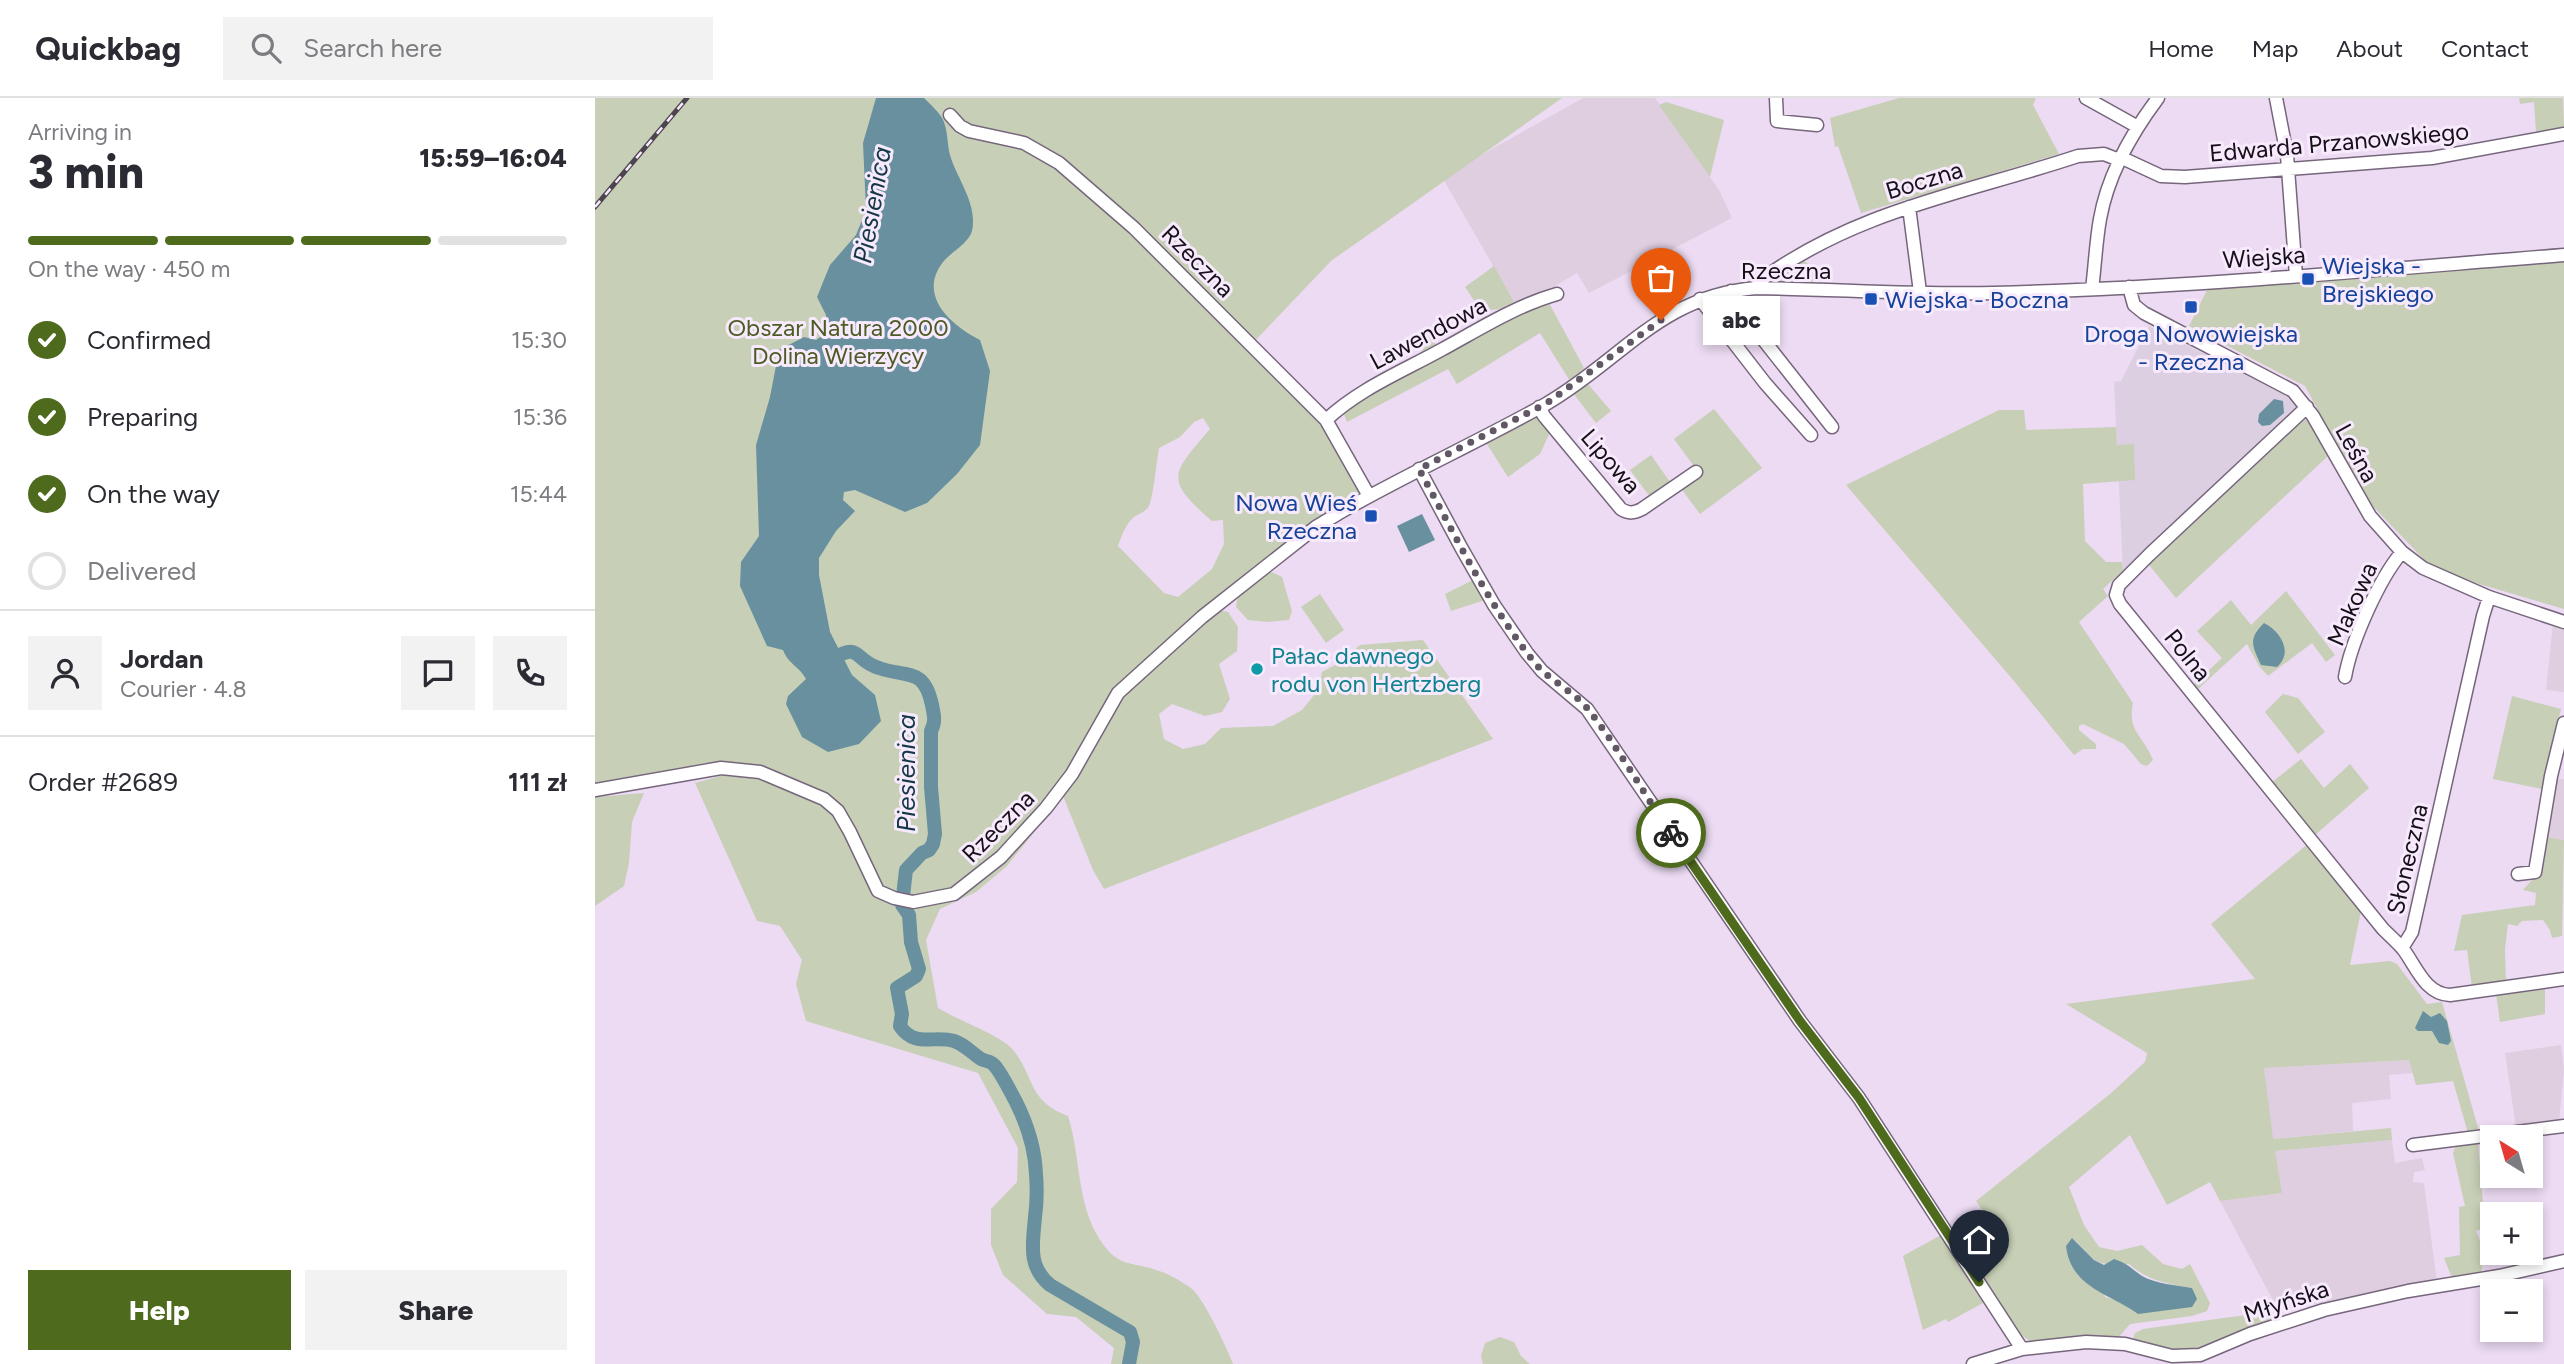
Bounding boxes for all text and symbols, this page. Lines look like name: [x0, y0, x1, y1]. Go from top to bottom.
search box: [223, 17, 713, 80]
text: Quickbag: [35, 29, 181, 68]
icon: search: [247, 29, 285, 67]
text: Search here: [303, 32, 442, 64]
text: Home: [2148, 34, 2214, 63]
text: Map: [2252, 34, 2298, 63]
text: About: [2336, 34, 2403, 63]
text: Contact: [2441, 34, 2529, 63]
street label: Edwarda Przanowskiego: [2208, 116, 2470, 168]
text: Arriving in: [28, 118, 132, 146]
text: 15:59–16:04: [419, 142, 567, 174]
text: 3 min: [28, 144, 144, 200]
water label: Piesienica: [846, 144, 898, 266]
street label: Boczna: [1882, 155, 1966, 205]
street label: Rzeczna: [1156, 219, 1240, 303]
street label: Wiejska: [2222, 240, 2306, 274]
pin: [1631, 248, 1691, 320]
place label: Wiejska - Brejskiego: [2322, 251, 2434, 308]
text: On the way · 450 m: [28, 255, 230, 283]
street label: Rzeczna: [1741, 256, 1831, 285]
icon: bag: [1642, 259, 1680, 297]
marker: Wiejska - Brejskiego: [2300, 271, 2316, 287]
place label: Wiejska - Boczna: [1885, 285, 2069, 314]
street label: Lawendowa: [1365, 290, 1491, 376]
marker: Wiejska - Boczna: [1863, 291, 1879, 307]
callout: abc: [1703, 296, 1780, 344]
marker: Droga Nowowiejska - Rzeczna: [2183, 299, 2199, 315]
text: abc: [1722, 306, 1761, 334]
park label: Obszar Natura 2000 Dolina Wierzycy: [727, 313, 949, 370]
place label: Droga Nowowiejska - Rzeczna: [2084, 319, 2298, 376]
icon: check: [28, 321, 66, 359]
text: Confirmed: [87, 324, 211, 356]
text: 15:30: [511, 326, 567, 354]
icon: check: [28, 398, 66, 436]
text: Preparing: [87, 401, 198, 433]
text: 15:36: [513, 403, 567, 431]
street label: Leśna: [2329, 419, 2385, 487]
street label: Lipowa: [1575, 423, 1647, 499]
icon: check: [28, 475, 66, 513]
text: On the way: [87, 478, 220, 510]
text: 15:44: [510, 480, 567, 508]
place label: Nowa Wieś Rzeczna: [1235, 488, 1357, 545]
marker: Nowa Wieś Rzeczna: [1363, 508, 1379, 524]
text: Delivered: [87, 555, 196, 587]
street label: Makowa: [2321, 558, 2383, 650]
street label: Polna: [2158, 623, 2218, 687]
button: person: [28, 636, 102, 710]
button: chat: [401, 636, 475, 710]
button: phone: [493, 636, 567, 710]
place label: Pałac dawnego rodu von Hertzberg: [1271, 641, 1481, 698]
text: Jordan: [120, 643, 203, 675]
marker: Pałac dawnego rodu von Hertzberg: [1249, 661, 1265, 677]
text: Courier · 4.8: [120, 675, 247, 703]
water label: Piesienica: [890, 714, 922, 832]
text: Order #2689: [28, 766, 178, 798]
text: 111 zł: [508, 766, 567, 798]
street label: Rzeczna: [956, 784, 1040, 868]
courier: [1636, 798, 1706, 868]
street label: Słoneczna: [2380, 801, 2434, 917]
icon: bike: [1652, 814, 1690, 852]
north arrow: [2480, 1125, 2543, 1188]
map controls: [2480, 1125, 2543, 1342]
button: +: [2480, 1202, 2543, 1265]
pin: [1949, 1210, 2009, 1282]
icon: home: [1960, 1221, 1998, 1259]
button: Help: [28, 1270, 291, 1350]
button: Share: [305, 1270, 567, 1350]
street label: Młyńska: [2240, 1274, 2332, 1328]
button: −: [2480, 1279, 2543, 1342]

